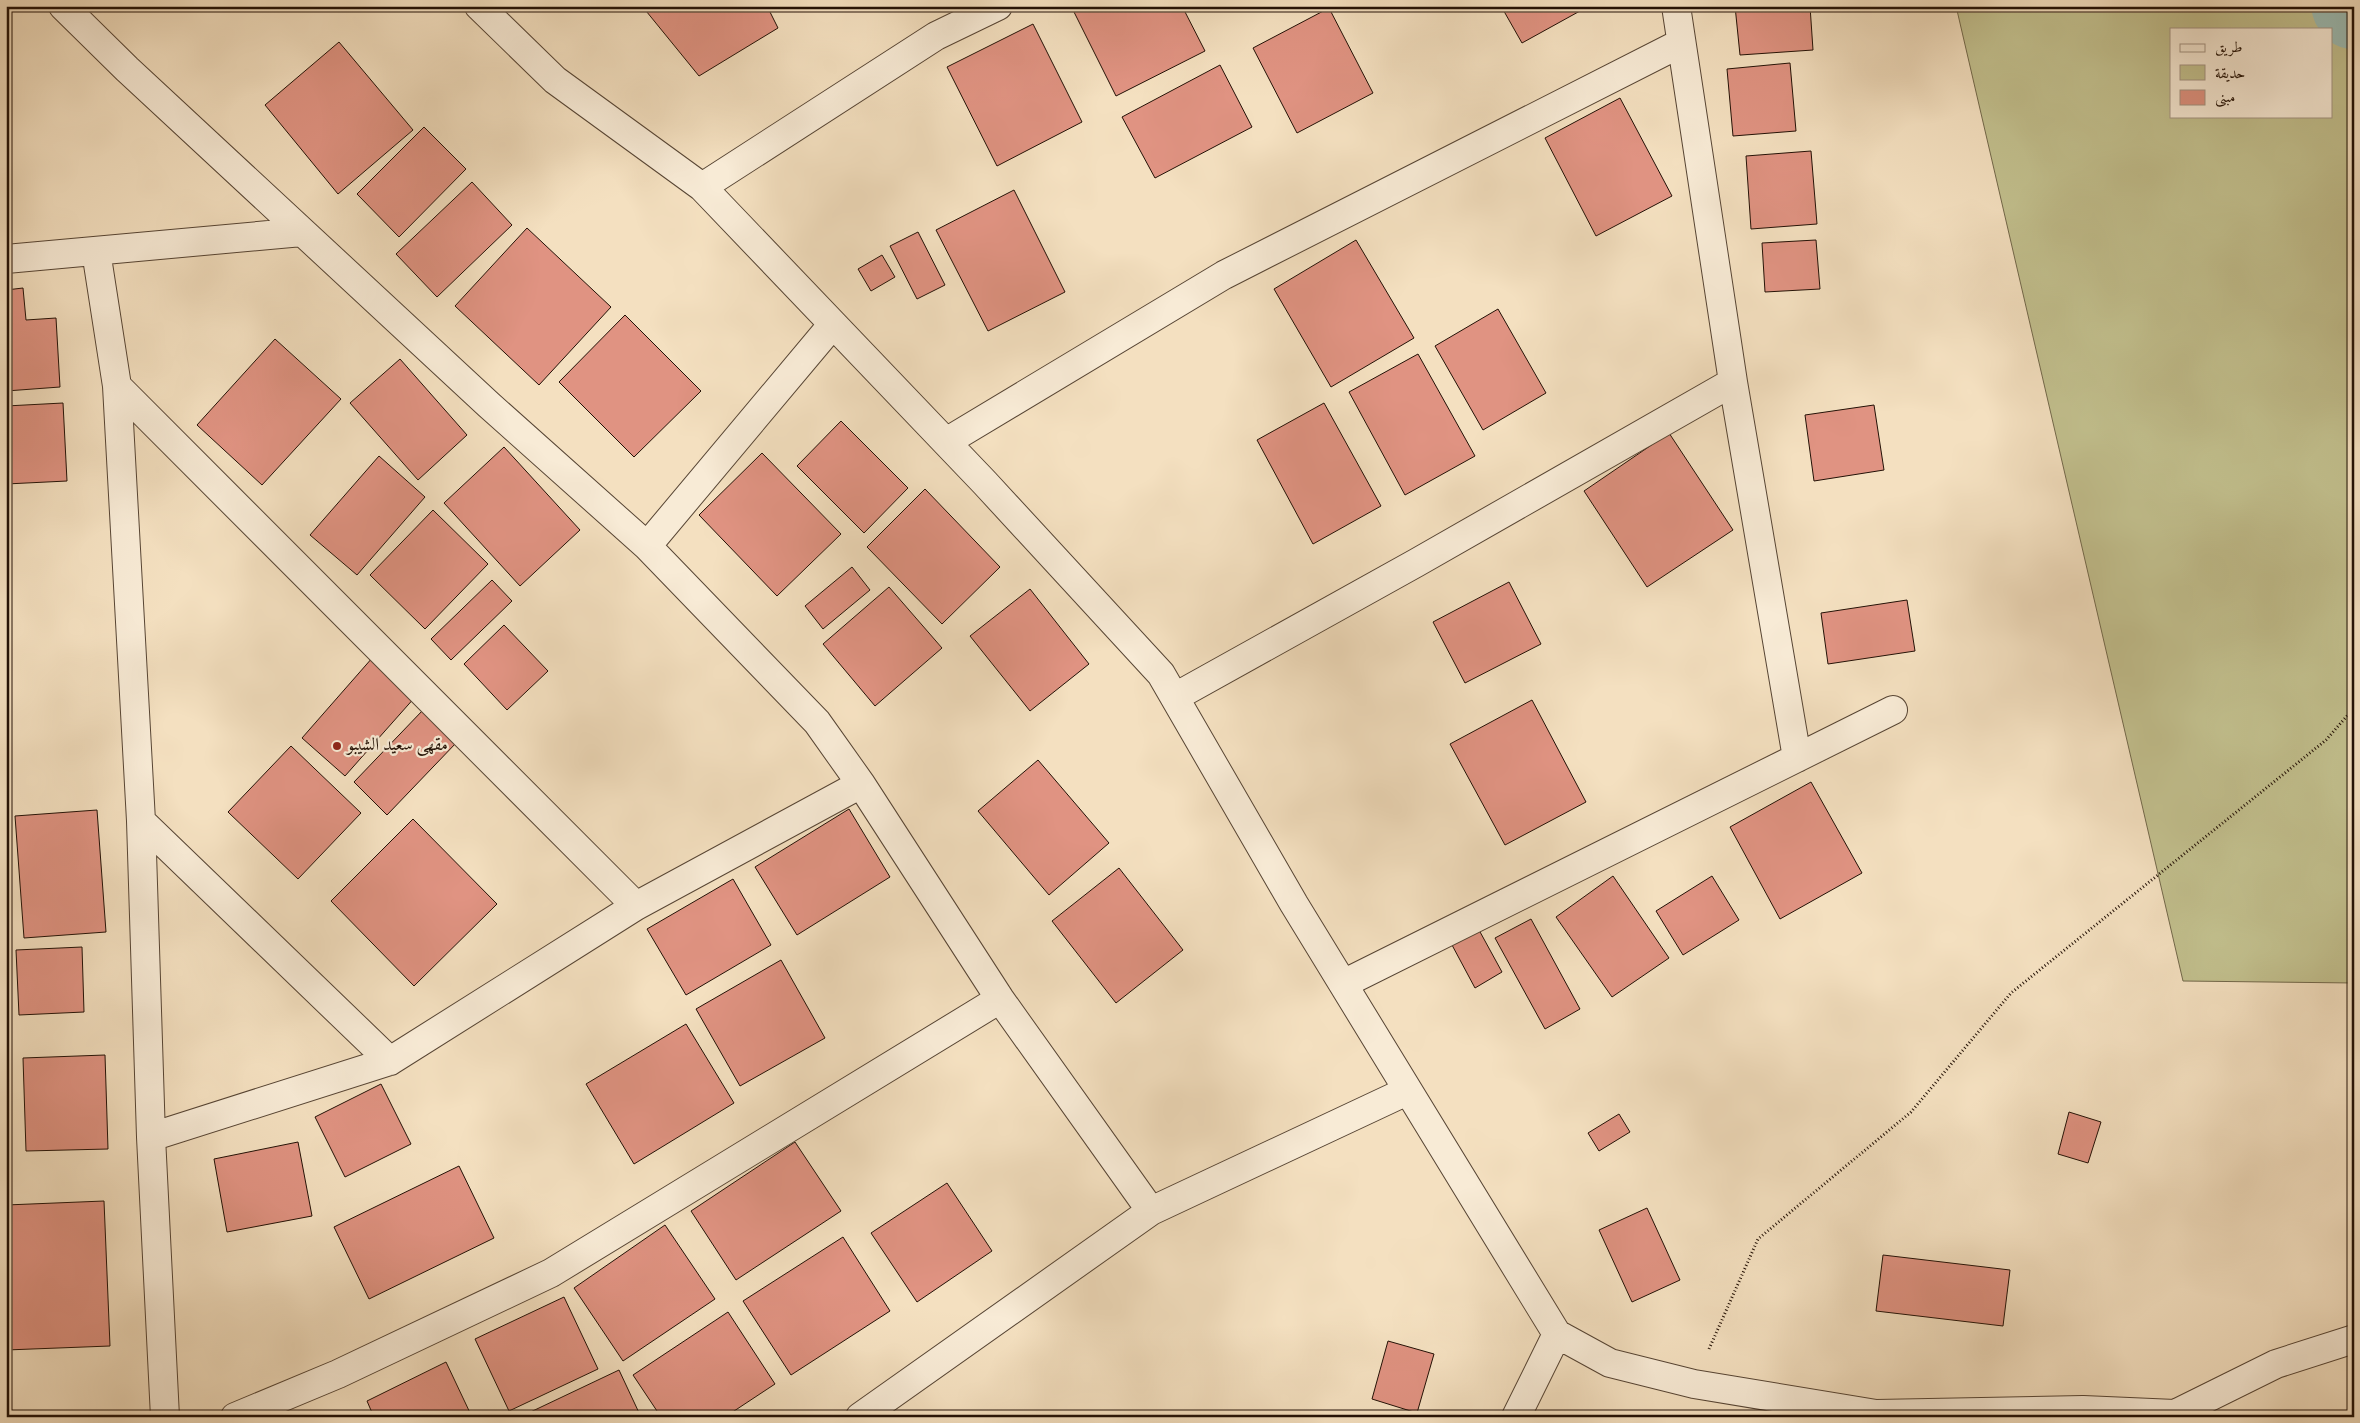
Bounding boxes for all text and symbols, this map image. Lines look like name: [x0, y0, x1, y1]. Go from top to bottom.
legend: [2170, 28, 2332, 118]
text: طريق: [2215, 38, 2242, 59]
text: حديقة: [2215, 64, 2245, 85]
text: مبنى: [2215, 88, 2235, 109]
place label: مقهى سعيد الشيبو: [345, 733, 448, 759]
marker: مقهى سعيد الشيبو: [331, 740, 343, 752]

